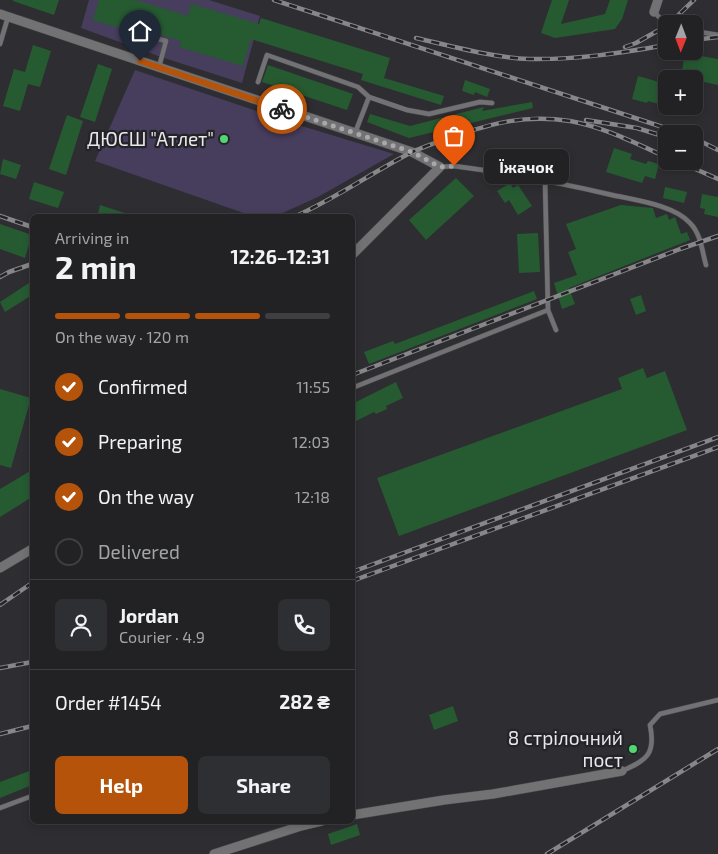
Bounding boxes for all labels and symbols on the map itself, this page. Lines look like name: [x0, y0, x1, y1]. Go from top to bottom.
pin: [119, 10, 161, 61]
north arrow: [658, 15, 702, 60]
courier: [257, 84, 307, 134]
pin: [433, 115, 475, 166]
place label: ДЮСШ "Атлет": [87, 127, 214, 150]
marker: ДЮСШ "Атлет": [218, 133, 230, 145]
callout: Їжачок: [484, 148, 569, 184]
place label: 8 стрілочний пост: [508, 726, 623, 771]
marker: 8 стрілочний пост: [627, 743, 639, 755]

